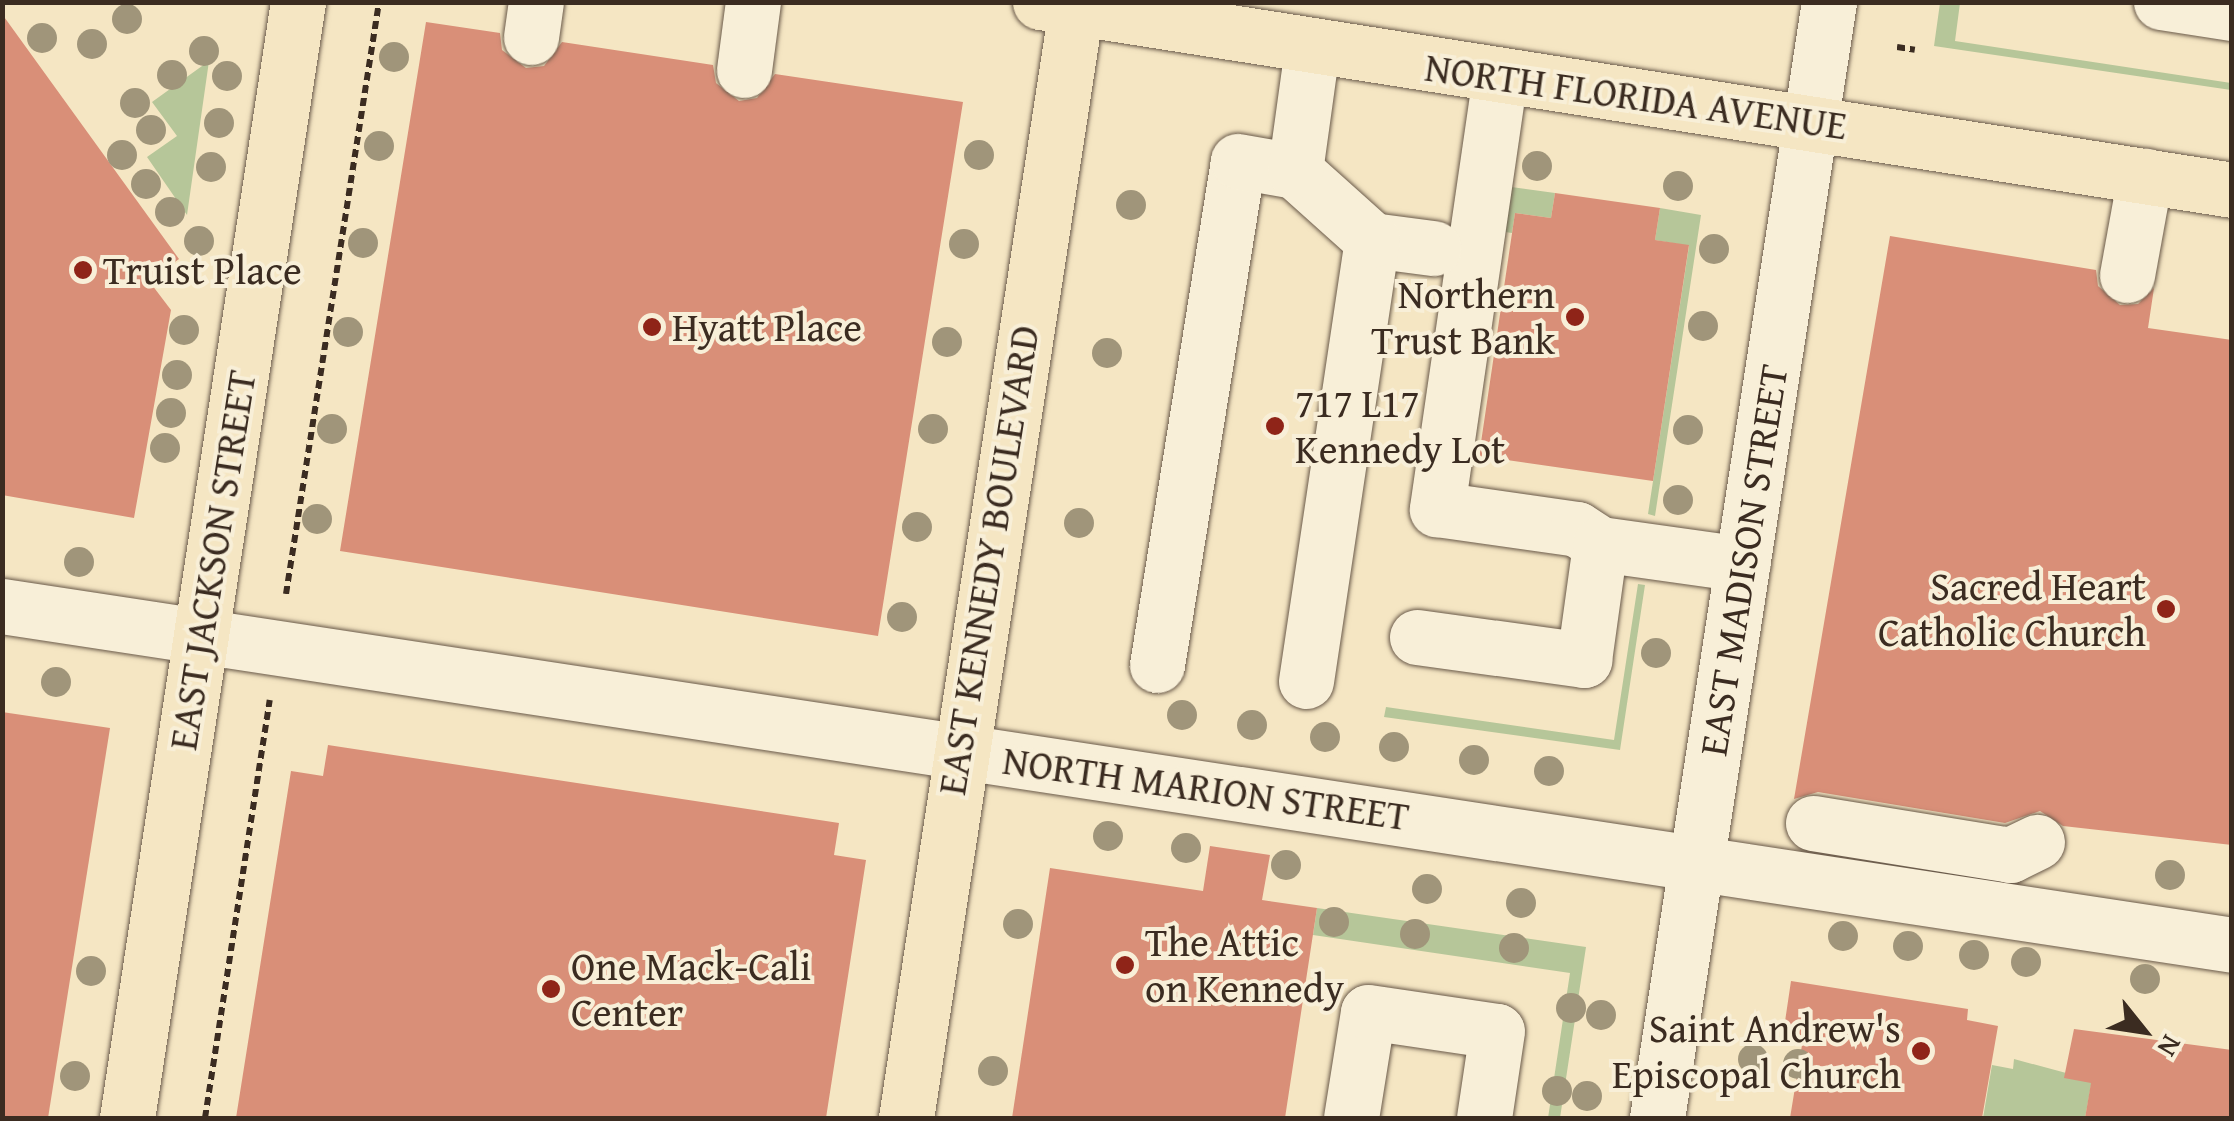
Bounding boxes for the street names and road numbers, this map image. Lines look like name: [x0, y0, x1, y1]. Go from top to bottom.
street label: NORTH FLORIDA AVENUE: [1422, 43, 1850, 149]
street label: EAST KENNEDY BOULEVARD: [927, 322, 1049, 798]
street label: EAST MADISON STREET: [1688, 361, 1798, 759]
street label: EAST JACKSON STREET: [158, 367, 266, 753]
street label: NORTH MARION STREET: [1000, 736, 1412, 840]

